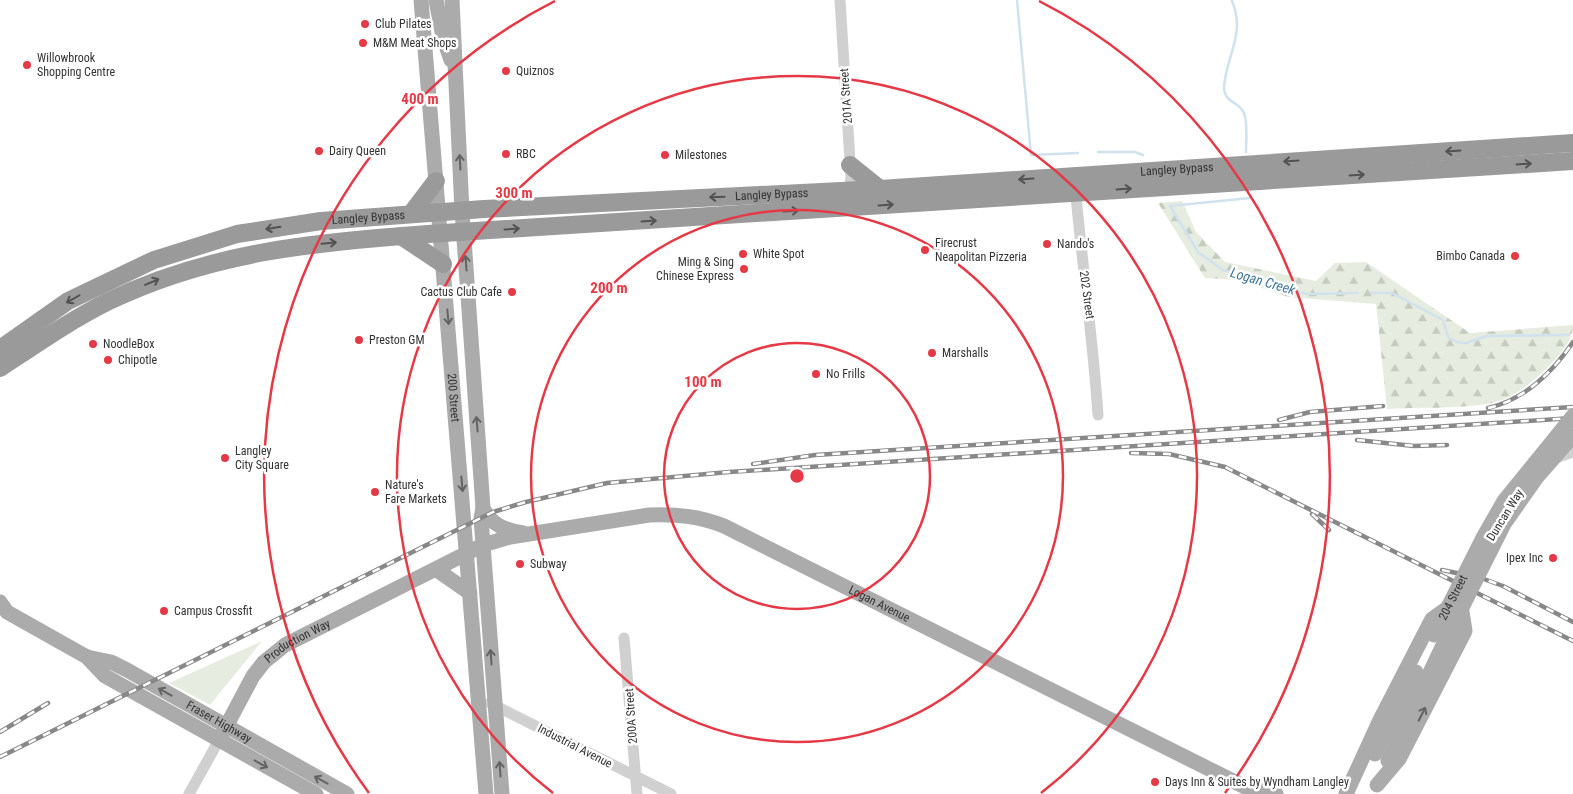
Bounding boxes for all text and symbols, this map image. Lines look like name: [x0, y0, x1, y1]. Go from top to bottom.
place label: Club Pilates: [375, 17, 432, 31]
marker: Club Pilates: [359, 18, 371, 30]
place label: M&M Meat Shops: [373, 36, 457, 50]
marker: M&M Meat Shops: [357, 37, 369, 49]
place label: Willowbrook Shopping Centre: [37, 51, 115, 79]
marker: Willowbrook Shopping Centre: [21, 59, 33, 71]
place label: Quiznos: [516, 64, 554, 78]
marker: Quiznos: [500, 65, 512, 77]
street label: 201A Street: [837, 67, 855, 124]
text: 400 m: [401, 90, 439, 108]
place label: Dairy Queen: [329, 144, 386, 158]
marker: Dairy Queen: [313, 145, 325, 157]
one-way arrow: [1445, 146, 1461, 156]
place label: RBC: [516, 147, 536, 161]
marker: RBC: [500, 148, 512, 160]
place label: Milestones: [675, 148, 727, 162]
marker: Milestones: [659, 149, 671, 161]
one-way arrow: [455, 154, 464, 170]
one-way arrow: [1283, 157, 1299, 166]
street label: Langley Bypass: [1140, 160, 1214, 179]
one-way arrow: [1516, 160, 1532, 169]
one-way arrow: [1349, 170, 1365, 179]
one-way arrow: [1018, 174, 1034, 183]
text: 300 m: [495, 184, 533, 202]
one-way arrow: [1116, 184, 1132, 193]
street label: Langley Bypass: [735, 186, 809, 203]
one-way arrow: [709, 193, 725, 202]
one-way arrow: [878, 200, 894, 209]
one-way arrow: [782, 206, 798, 215]
street label: Langley Bypass: [331, 208, 406, 227]
one-way arrow: [641, 216, 657, 225]
one-way arrow: [265, 224, 281, 234]
one-way arrow: [504, 225, 520, 234]
place label: Firecrust Neapolitan Pizzeria: [935, 236, 1027, 264]
place label: Nando's: [1057, 237, 1094, 251]
one-way arrow: [321, 238, 337, 248]
marker: Nando's: [1041, 238, 1053, 250]
marker: Firecrust Neapolitan Pizzeria: [919, 244, 931, 256]
place label: White Spot: [753, 247, 805, 261]
marker: White Spot: [737, 248, 749, 260]
place label: Bimbo Canada: [1436, 249, 1505, 263]
marker: Bimbo Canada: [1509, 250, 1521, 262]
one-way arrow: [461, 255, 470, 271]
place label: Ming & Sing Chinese Express: [656, 255, 734, 283]
marker: Ming & Sing Chinese Express: [738, 263, 750, 275]
water label: Logan Creek: [1229, 264, 1298, 298]
street label: 202 Street: [1077, 270, 1097, 320]
one-way arrow: [144, 277, 159, 286]
text: 200 m: [590, 279, 628, 297]
place label: Cactus Club Cafe: [420, 285, 502, 299]
marker: Cactus Club Cafe: [506, 286, 518, 298]
one-way arrow: [66, 294, 80, 304]
one-way arrow: [443, 309, 452, 325]
place label: Preston GM: [369, 333, 424, 347]
marker: Preston GM: [353, 334, 365, 346]
place label: NoodleBox: [103, 337, 155, 351]
marker: NoodleBox: [87, 338, 99, 350]
place label: Marshalls: [942, 346, 988, 360]
marker: Marshalls: [926, 347, 938, 359]
place label: Chipotle: [118, 353, 158, 367]
marker: Chipotle: [102, 354, 114, 366]
place label: No Frills: [826, 367, 865, 381]
marker: No Frills: [810, 368, 822, 380]
street label: 200 Street: [445, 373, 463, 423]
text: 100 m: [684, 373, 722, 391]
one-way arrow: [473, 416, 482, 432]
place label: Langley City Square: [235, 444, 289, 472]
marker: Langley City Square: [219, 452, 231, 464]
centre of rings: [788, 467, 806, 485]
one-way arrow: [458, 476, 467, 492]
place label: Nature's Fare Markets: [385, 478, 447, 506]
marker: Nature's Fare Markets: [369, 486, 381, 498]
street label: Duncan Way: [1484, 487, 1526, 543]
place label: Ipex Inc: [1506, 551, 1543, 565]
marker: Ipex Inc: [1547, 552, 1559, 564]
place label: Subway: [530, 557, 566, 571]
marker: Subway: [514, 558, 526, 570]
street label: 204 Street: [1436, 572, 1470, 622]
street label: Logan Avenue: [846, 583, 912, 625]
place label: Campus Crossfit: [174, 604, 253, 618]
marker: Campus Crossfit: [158, 605, 170, 617]
street label: Production Way: [262, 616, 333, 666]
one-way arrow: [486, 649, 496, 665]
one-way arrow: [158, 687, 173, 697]
street label: 200A Street: [622, 687, 640, 744]
street label: Fraser Highway: [184, 698, 254, 746]
one-way arrow: [1417, 707, 1427, 722]
street label: Industrial Avenue: [535, 721, 615, 771]
one-way arrow: [254, 759, 268, 769]
one-way arrow: [495, 761, 504, 777]
one-way arrow: [315, 774, 329, 784]
place label: Days Inn & Suites by Wyndham Langley: [1165, 775, 1349, 789]
marker: Days Inn & Suites by Wyndham Langley: [1149, 776, 1161, 788]

